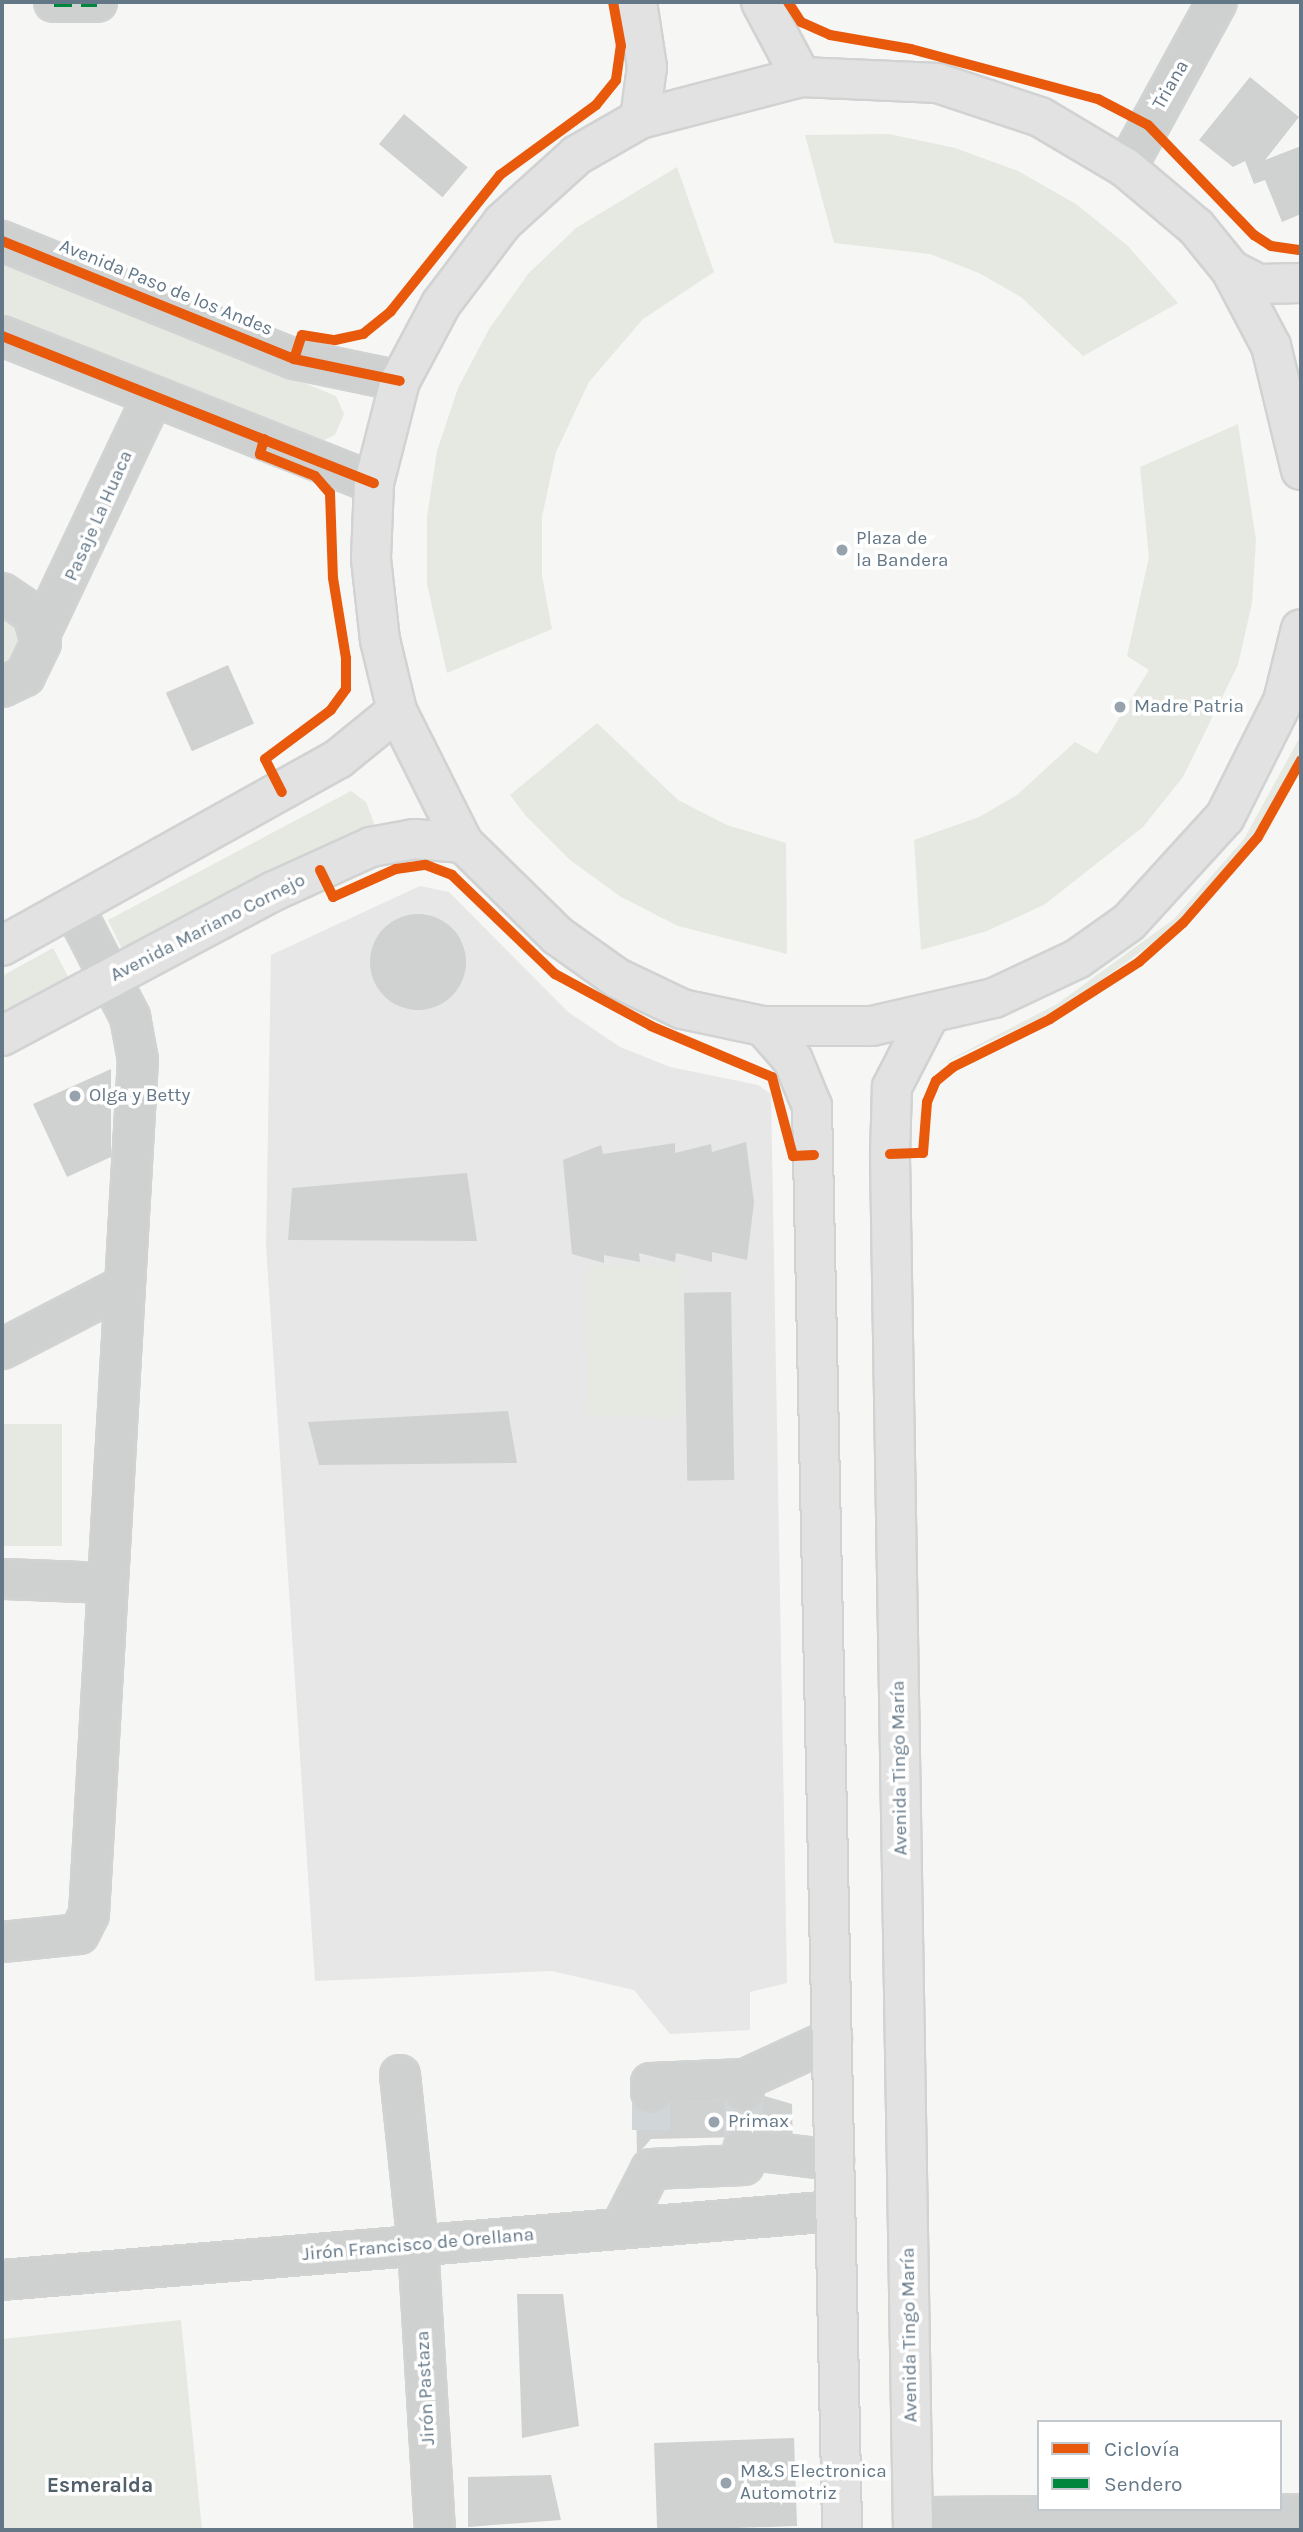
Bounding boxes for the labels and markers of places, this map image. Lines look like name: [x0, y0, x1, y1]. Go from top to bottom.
place label: Plaza de la Bandera: [856, 528, 948, 572]
marker: Plaza de la Bandera: [834, 542, 850, 558]
place label: Madre Patria: [1134, 696, 1244, 718]
marker: Madre Patria: [1112, 699, 1128, 715]
place label: Olga y Betty: [89, 1085, 190, 1107]
marker: Olga y Betty: [67, 1088, 83, 1104]
place label: Primax: [728, 2111, 789, 2133]
marker: Primax: [706, 2114, 722, 2130]
place label: M&S Electronica Automotriz: [740, 2461, 887, 2505]
marker: M&S Electronica Automotriz: [718, 2475, 734, 2491]

